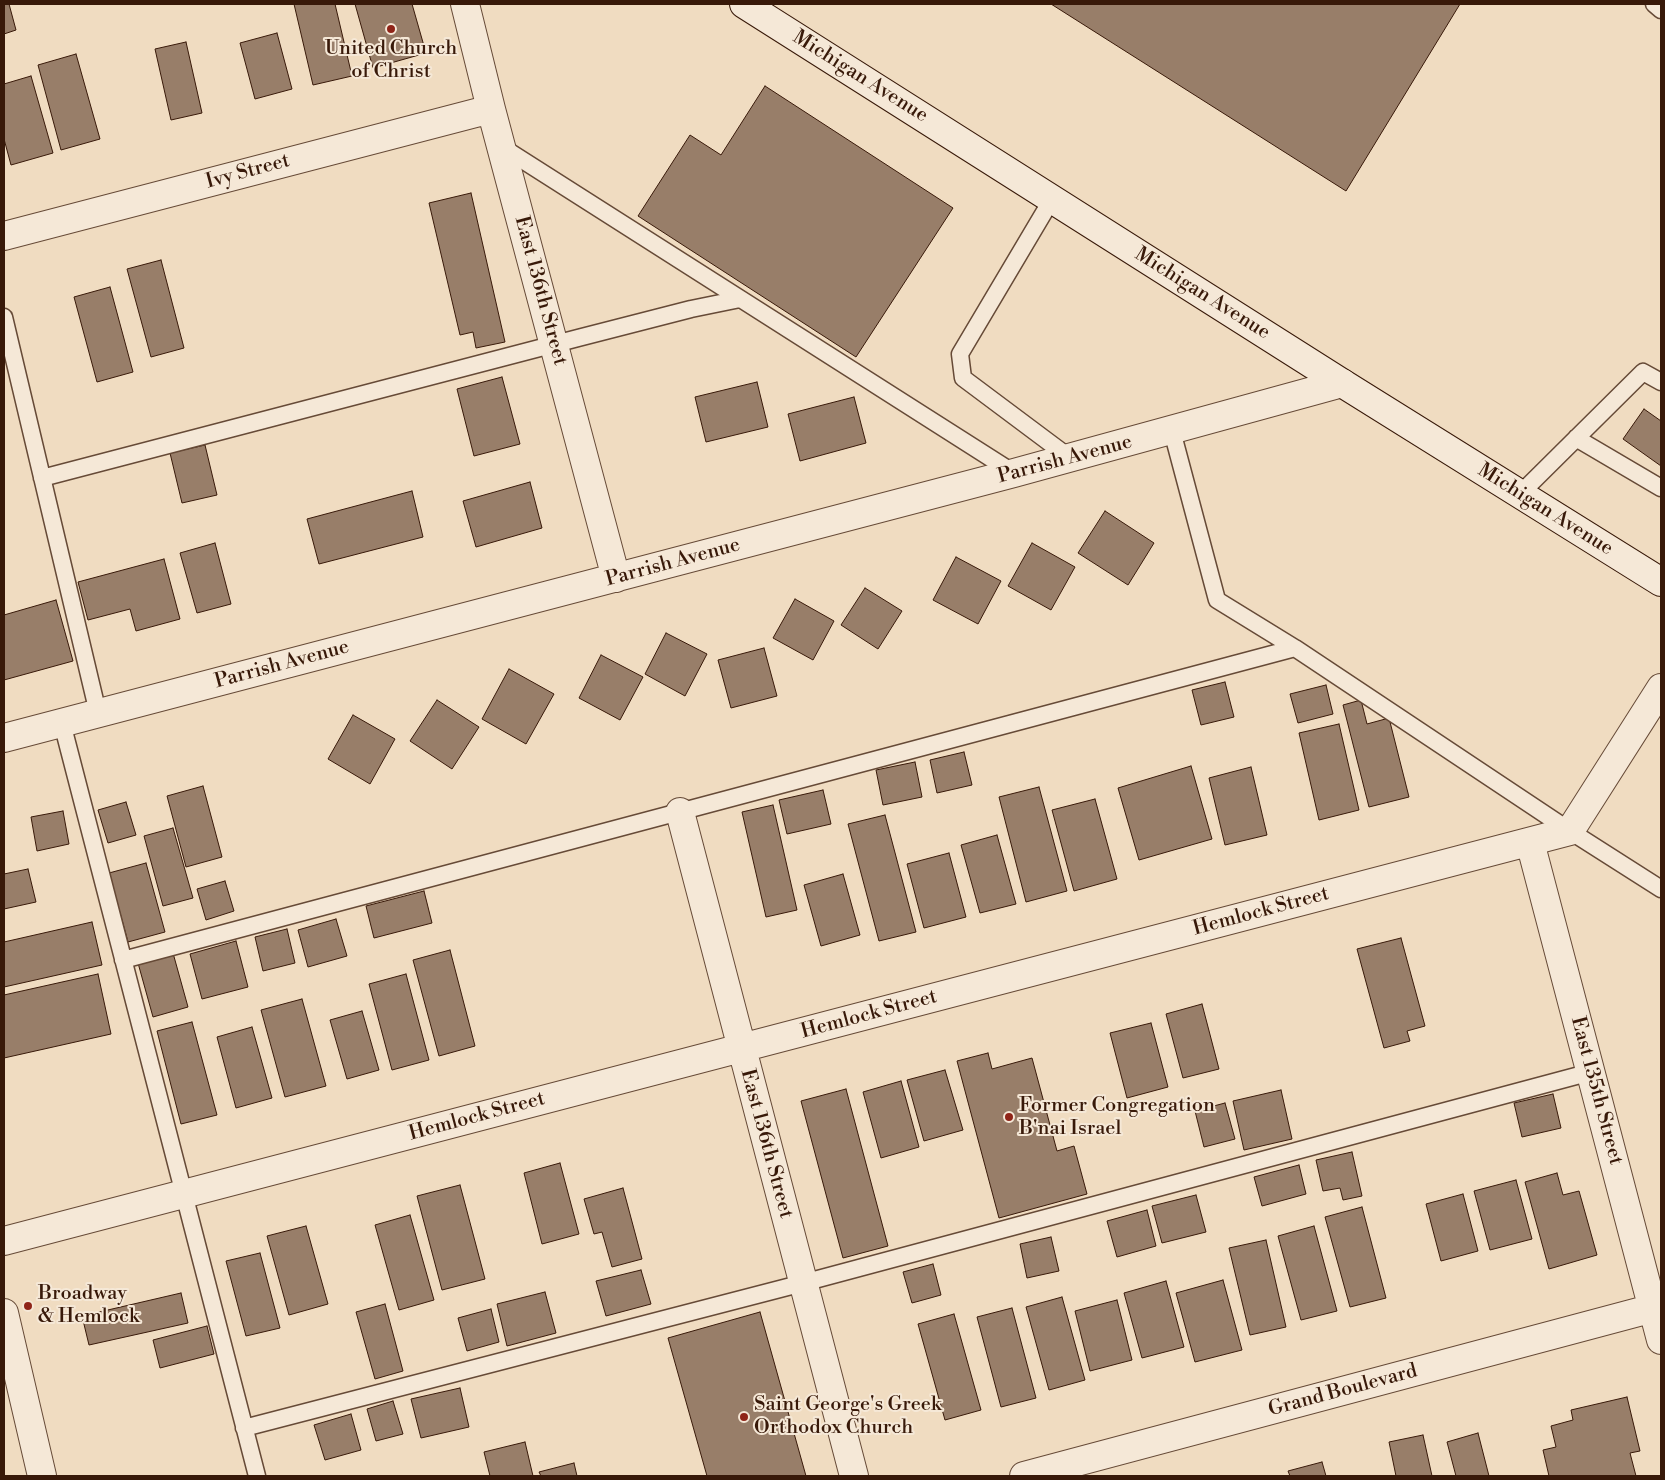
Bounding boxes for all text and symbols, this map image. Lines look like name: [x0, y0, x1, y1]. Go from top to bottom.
marker: United Church of Christ: [385, 23, 397, 35]
street label: Michigan Avenue: [788, 26, 932, 128]
place label: United Church of Christ: [325, 37, 457, 84]
street label: Ivy Street: [204, 149, 292, 195]
street label: East 136th Street: [509, 214, 571, 368]
street label: Michigan Avenue: [1130, 243, 1274, 345]
street label: Parrish Avenue: [995, 431, 1135, 489]
street label: Michigan Avenue: [1473, 459, 1617, 561]
street label: Parrish Avenue: [603, 534, 743, 592]
street label: Parrish Avenue: [212, 636, 352, 694]
street label: Hemlock Street: [1190, 882, 1332, 942]
street label: Hemlock Street: [798, 985, 940, 1045]
street label: East 135th Street: [1565, 1014, 1627, 1168]
street label: East 136th Street: [735, 1067, 797, 1221]
street label: Hemlock Street: [406, 1087, 548, 1147]
place label: Former Congregation B'nai Israel: [1019, 1094, 1215, 1141]
marker: Former Congregation B'nai Israel: [1003, 1111, 1015, 1123]
place label: Broadway & Hemlock: [38, 1282, 139, 1329]
marker: Broadway & Hemlock: [22, 1300, 34, 1312]
street label: Grand Boulevard: [1266, 1360, 1420, 1422]
place label: Saint George's Greek Orthodox Church: [754, 1393, 941, 1440]
marker: Saint George's Greek Orthodox Church: [738, 1411, 750, 1423]

